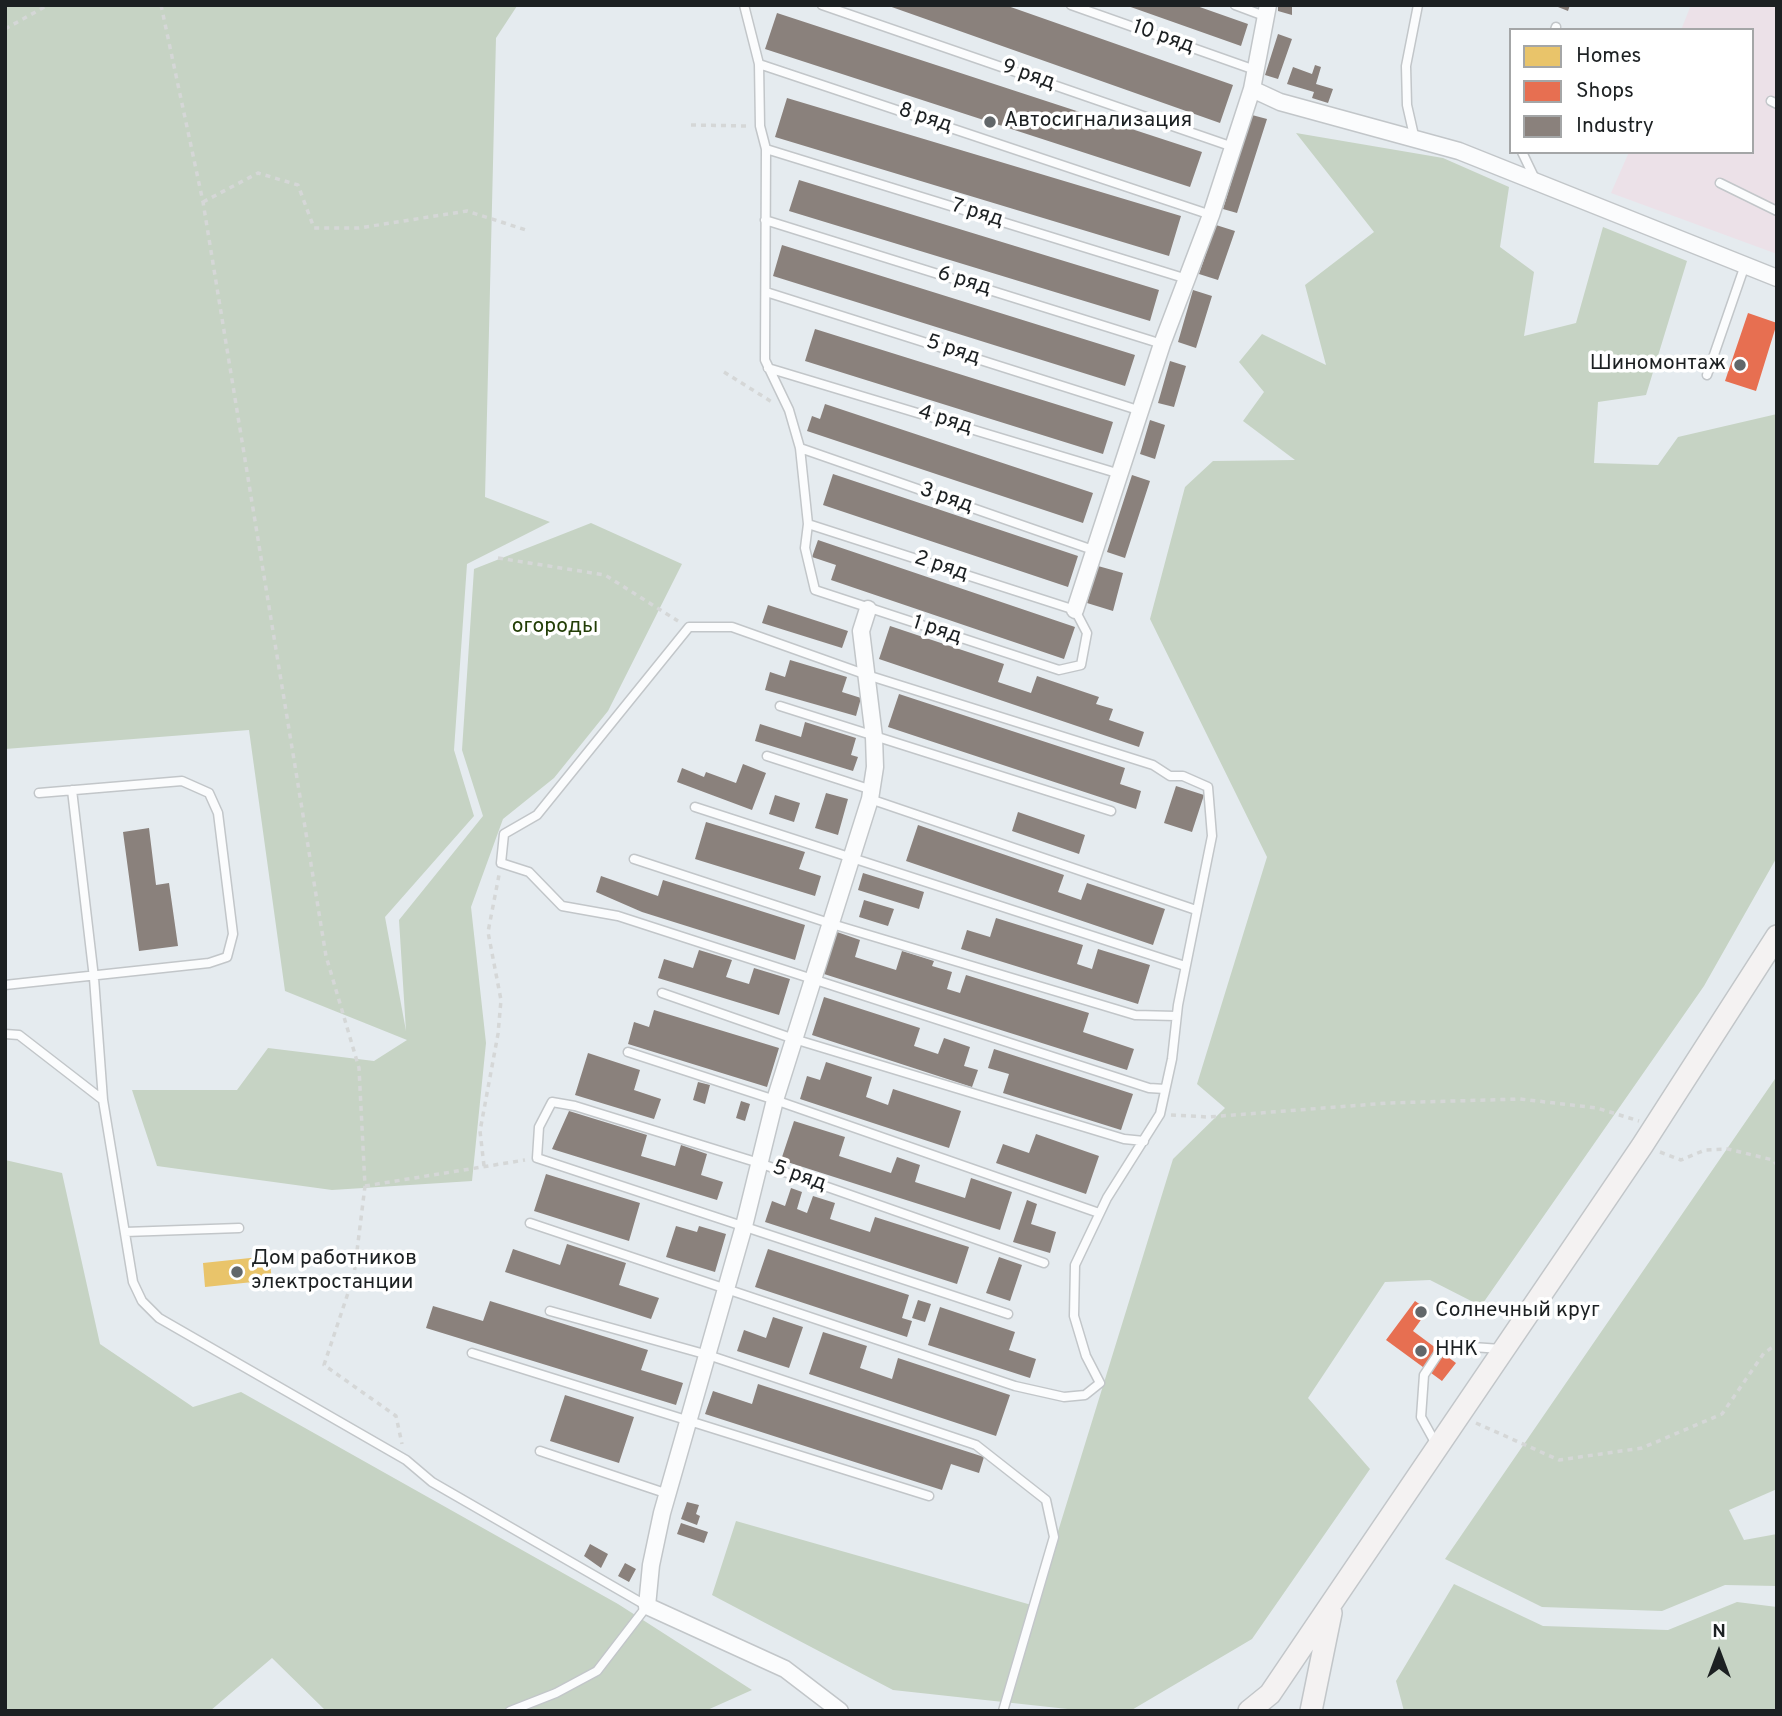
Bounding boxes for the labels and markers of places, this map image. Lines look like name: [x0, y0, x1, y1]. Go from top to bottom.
place label: Автосигнализация: [1004, 109, 1192, 135]
marker: Автосигнализация: [982, 114, 998, 130]
place label: Шиномонтаж: [1590, 352, 1726, 378]
marker: Шиномонтаж: [1732, 357, 1748, 373]
place label: Дом работников электростанции: [251, 1247, 417, 1297]
marker: Дом работников электростанции: [229, 1264, 245, 1280]
place label: Солнечный круг: [1435, 1299, 1600, 1325]
marker: Солнечный круг: [1413, 1304, 1429, 1320]
place label: ННК: [1435, 1338, 1478, 1364]
marker: ННК: [1413, 1343, 1429, 1359]

